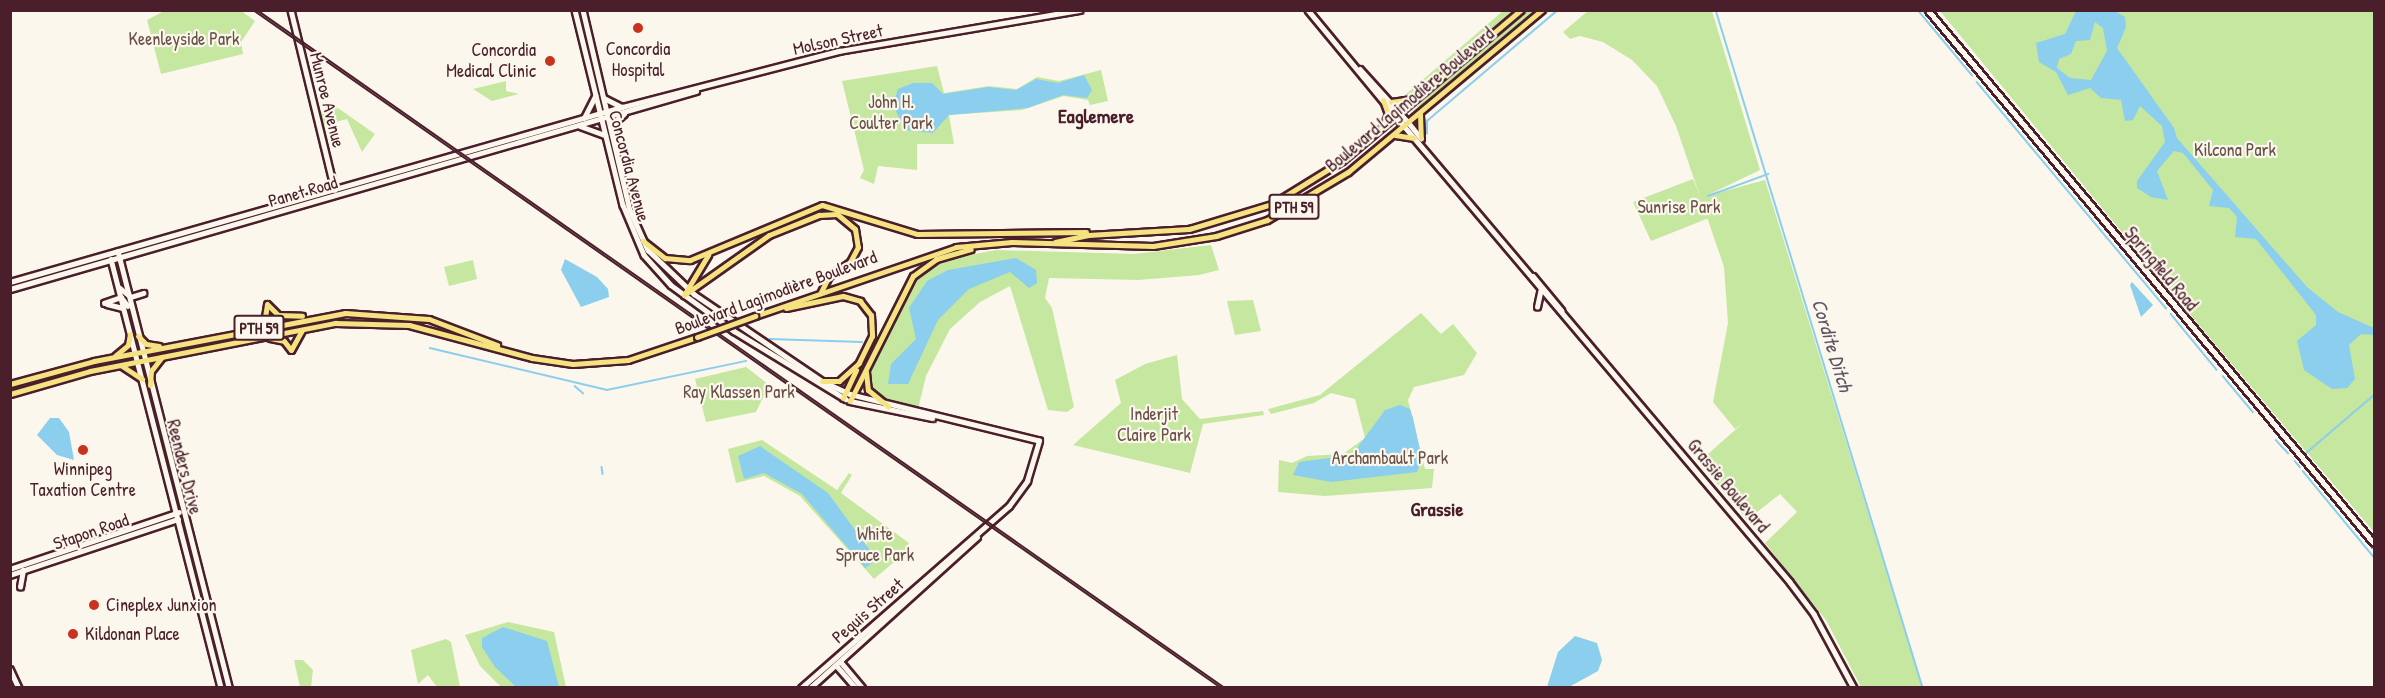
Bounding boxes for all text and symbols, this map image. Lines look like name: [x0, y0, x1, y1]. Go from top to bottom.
marker: Concordia Hospital: [629, 19, 647, 37]
street label: Molson Street: [791, 20, 885, 60]
street label: Boulevard Lagimodière Boulevard: [1321, 23, 1499, 177]
park label: Keenleyside Park: [129, 28, 239, 50]
place label: Concordia Hospital: [606, 39, 670, 82]
place label: Concordia Medical Clinic: [446, 40, 536, 82]
street label: Munroe Avenue: [305, 50, 349, 150]
marker: Concordia Medical Clinic: [541, 52, 559, 70]
park label: John H. Coulter Park: [849, 92, 933, 134]
district label: Eaglemere: [1058, 103, 1134, 127]
street label: Concordia Avenue: [604, 108, 654, 224]
park label: Kilcona Park: [2194, 139, 2276, 161]
street label: Panet Road: [266, 172, 340, 212]
road number: PTH 59: [1268, 194, 1320, 220]
park label: Sunrise Park: [1638, 196, 1720, 218]
street label: Springfield Road: [2120, 223, 2202, 315]
street label: Boulevard Lagimodière Boulevard: [672, 246, 880, 340]
water label: Cordite Ditch: [1808, 296, 1858, 394]
road number: PTH 59: [234, 315, 284, 341]
park label: Ray Klassen Park: [683, 381, 795, 403]
park label: Inderjit Claire Park: [1117, 404, 1191, 446]
street label: Reenders Drive: [162, 417, 206, 517]
street label: Grassie Boulevard: [1683, 435, 1773, 537]
marker: Winnipeg Taxation Centre: [76, 443, 90, 457]
park label: Archambault Park: [1332, 447, 1448, 469]
place label: Winnipeg Taxation Centre: [30, 459, 136, 502]
district label: Grassie: [1411, 496, 1463, 520]
street label: Stapon Road: [50, 509, 132, 555]
park label: White Spruce Park: [836, 524, 914, 566]
street label: Peguis Street: [828, 574, 908, 648]
place label: Cineplex Junxion: [106, 594, 217, 616]
marker: Cineplex Junxion: [87, 598, 101, 612]
place label: Kildonan Place: [85, 623, 180, 645]
marker: Kildonan Place: [66, 627, 80, 641]

